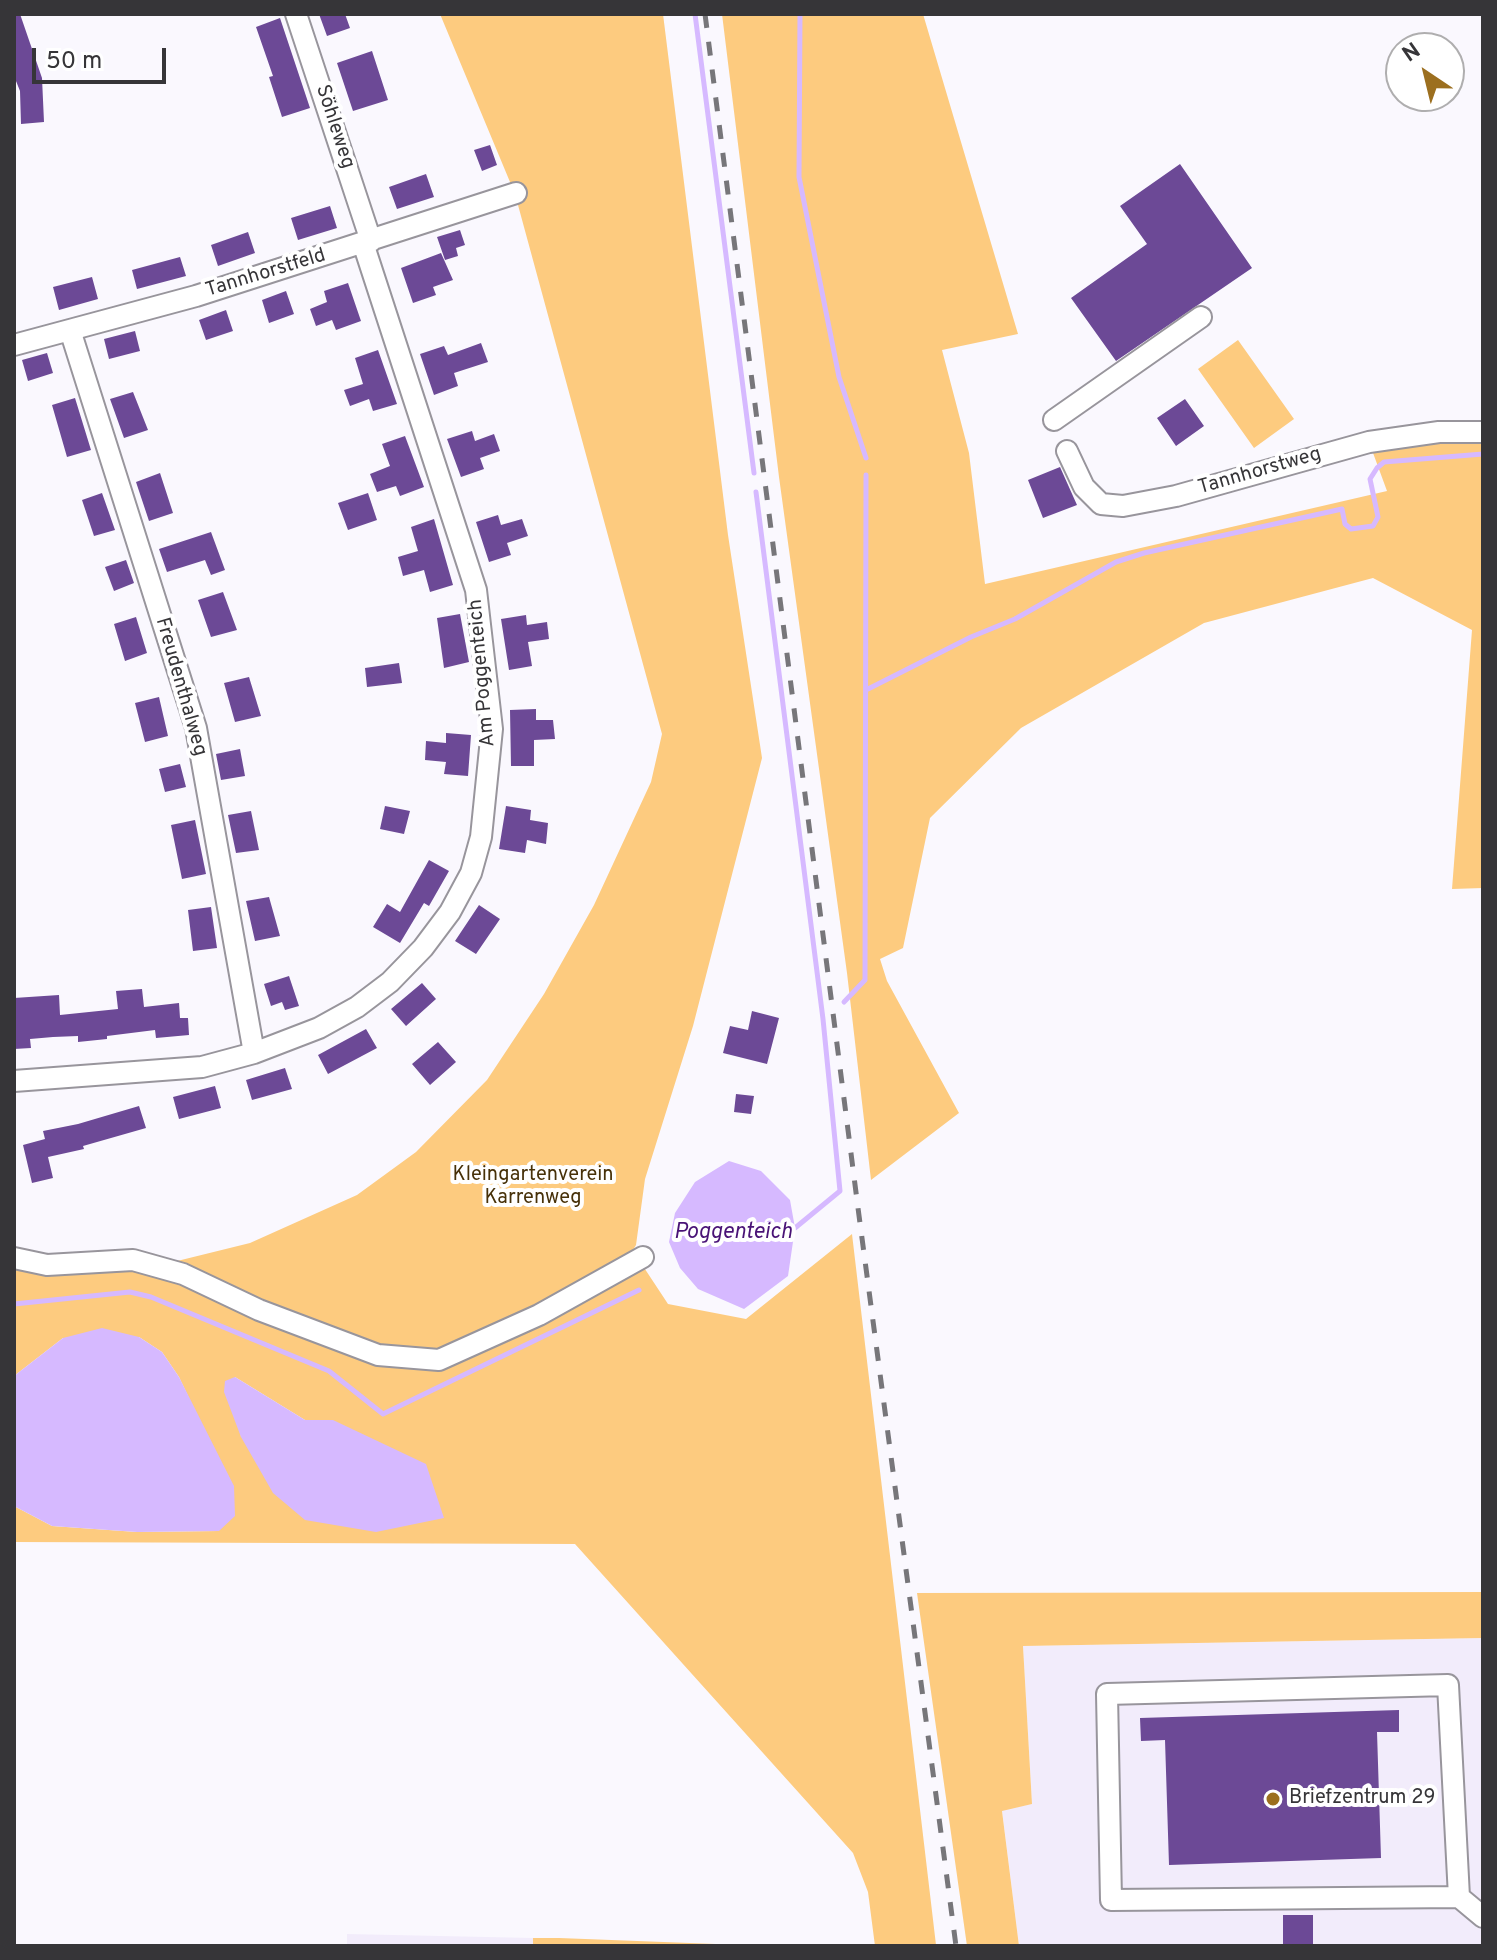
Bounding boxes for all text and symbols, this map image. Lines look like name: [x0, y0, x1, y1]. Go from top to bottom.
scale bar: [36, 32, 170, 82]
north arrow: [1385, 32, 1465, 112]
text: N: [1398, 38, 1426, 69]
text: 50 m: [46, 47, 102, 77]
street label: Söhleweg: [309, 82, 359, 172]
street label: Tannhorstfeld: [203, 244, 329, 304]
street label: Tannhorstweg: [1196, 443, 1324, 501]
street label: Am Poggenteich: [465, 598, 501, 748]
street label: Freudenthalweg: [149, 615, 211, 759]
park label: Kleingartenverein Karrenweg: [452, 1164, 614, 1211]
water label: Poggenteich: [674, 1221, 792, 1247]
place label: Briefzentrum 29: [1289, 1787, 1435, 1811]
marker: Briefzentrum 29: [1264, 1790, 1282, 1808]

